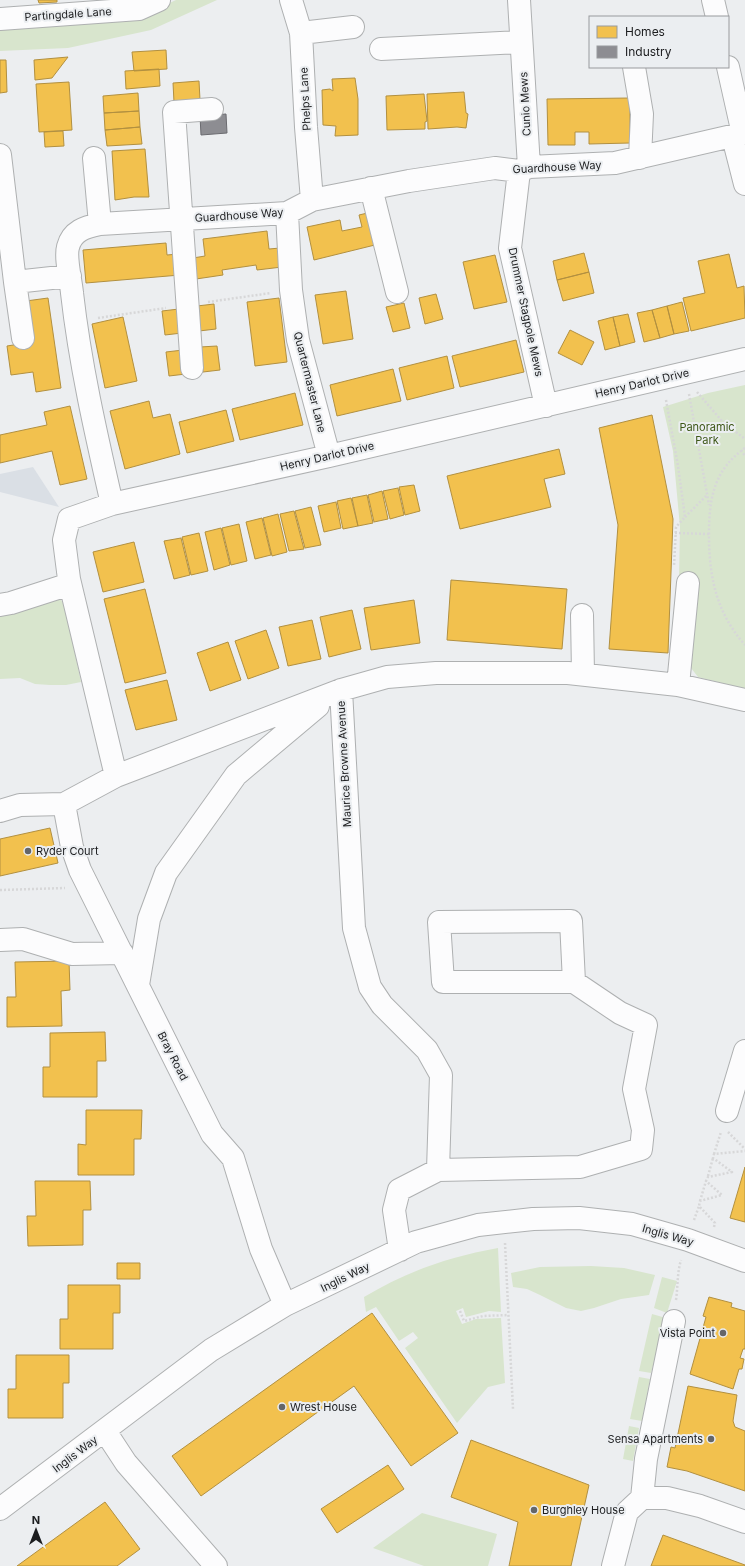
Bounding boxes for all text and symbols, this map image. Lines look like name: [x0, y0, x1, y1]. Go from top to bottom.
street label: Partingdale Lane: [24, 4, 112, 24]
legend: [589, 16, 729, 68]
text: Homes: [625, 24, 665, 39]
text: Industry: [625, 44, 672, 59]
street label: Phelps Lane: [296, 67, 314, 131]
street label: Cunio Mews: [516, 71, 534, 137]
street label: Guardhouse Way: [512, 158, 602, 176]
street label: Guardhouse Way: [194, 205, 284, 225]
street label: Drummer Stagpole Mews: [505, 246, 547, 378]
street label: Quartermaster Lane: [291, 330, 329, 434]
street label: Henry Darlot Drive: [593, 365, 691, 401]
park label: Panoramic Park: [679, 420, 735, 447]
street label: Henry Darlot Drive: [278, 438, 376, 474]
street label: Maurice Browne Avenue: [334, 700, 354, 828]
place label: Ryder Court: [36, 844, 99, 858]
marker: Ryder Court: [23, 846, 33, 856]
street label: Bray Road: [155, 1029, 191, 1083]
street label: Inglis Way: [641, 1221, 695, 1249]
street label: Inglis Way: [318, 1259, 372, 1295]
place label: Vista Point: [660, 1326, 715, 1340]
marker: Vista Point: [718, 1328, 728, 1338]
place label: Wrest House: [290, 1400, 357, 1414]
marker: Wrest House: [277, 1402, 287, 1412]
street label: Inglis Way: [50, 1432, 100, 1476]
place label: Sensa Apartments: [608, 1432, 703, 1446]
marker: Sensa Apartments: [706, 1434, 716, 1444]
place label: Burghley House: [542, 1503, 625, 1517]
marker: Burghley House: [529, 1505, 539, 1515]
north arrow: [16, 1510, 56, 1550]
text: N: [32, 1513, 40, 1527]

